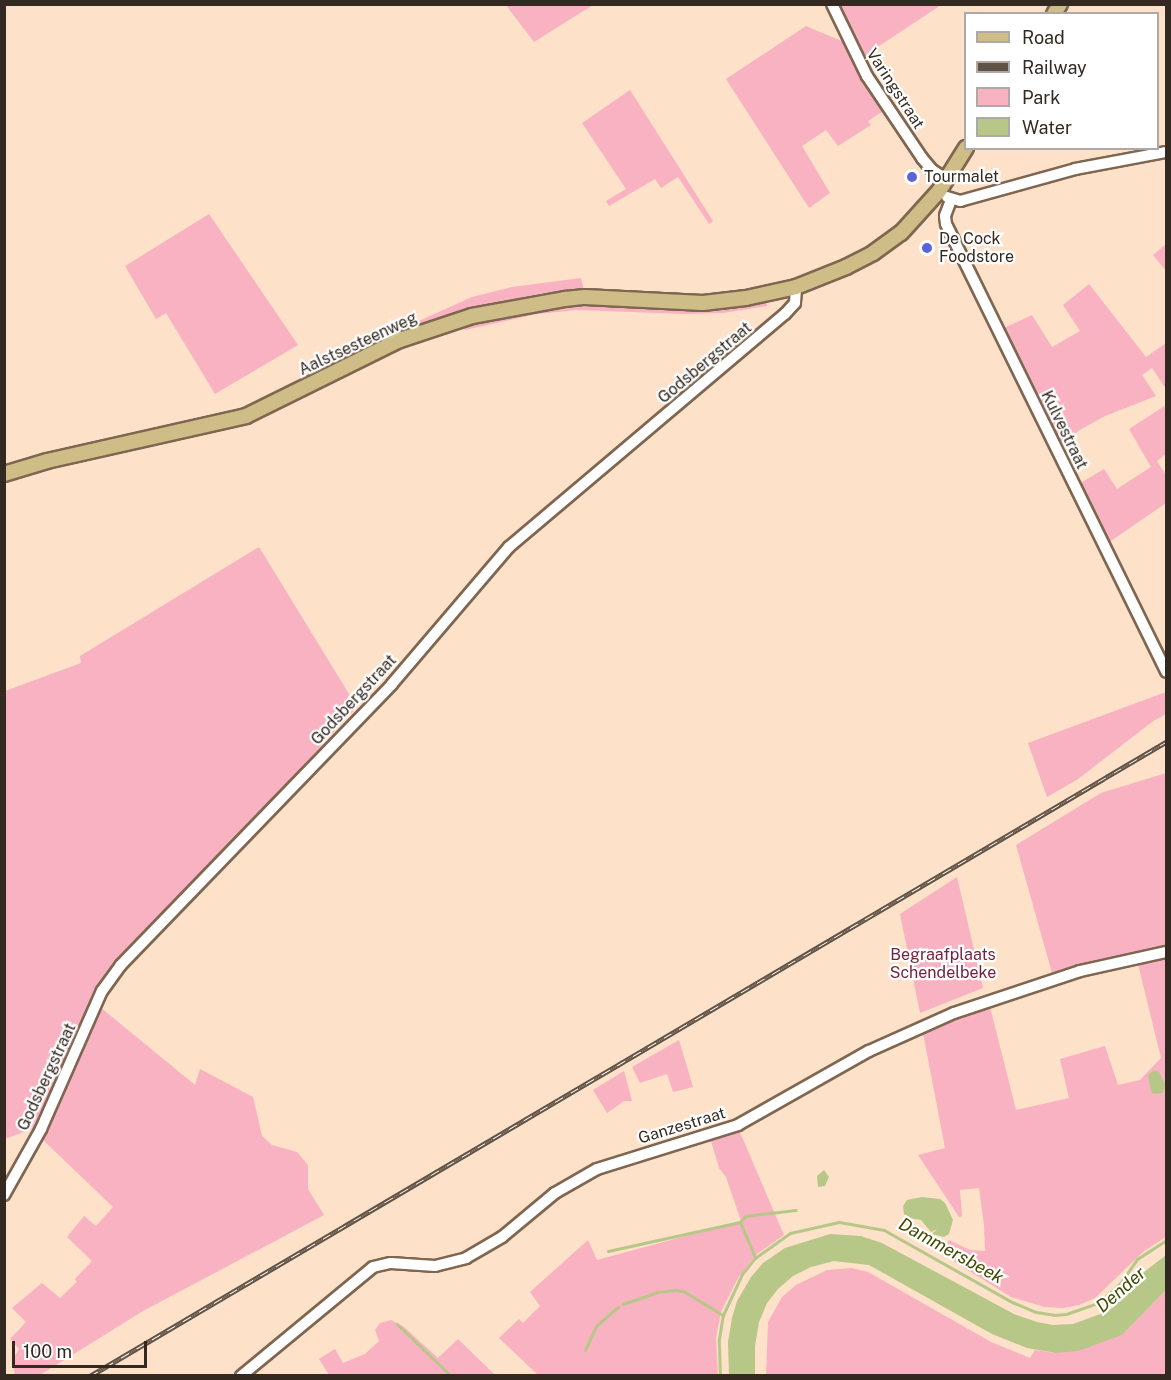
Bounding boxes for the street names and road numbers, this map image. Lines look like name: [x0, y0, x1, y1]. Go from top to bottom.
street label: Varingstraat: [862, 45, 928, 133]
street label: Aalstsesteenweg: [296, 308, 420, 380]
street label: Godsbergstraat: [654, 318, 756, 408]
street label: Kulvestraat: [1037, 388, 1091, 472]
street label: Godsbergstraat: [307, 651, 401, 749]
street label: Godsbergstraat: [14, 1020, 80, 1134]
street label: Ganzestraat: [636, 1104, 728, 1148]

